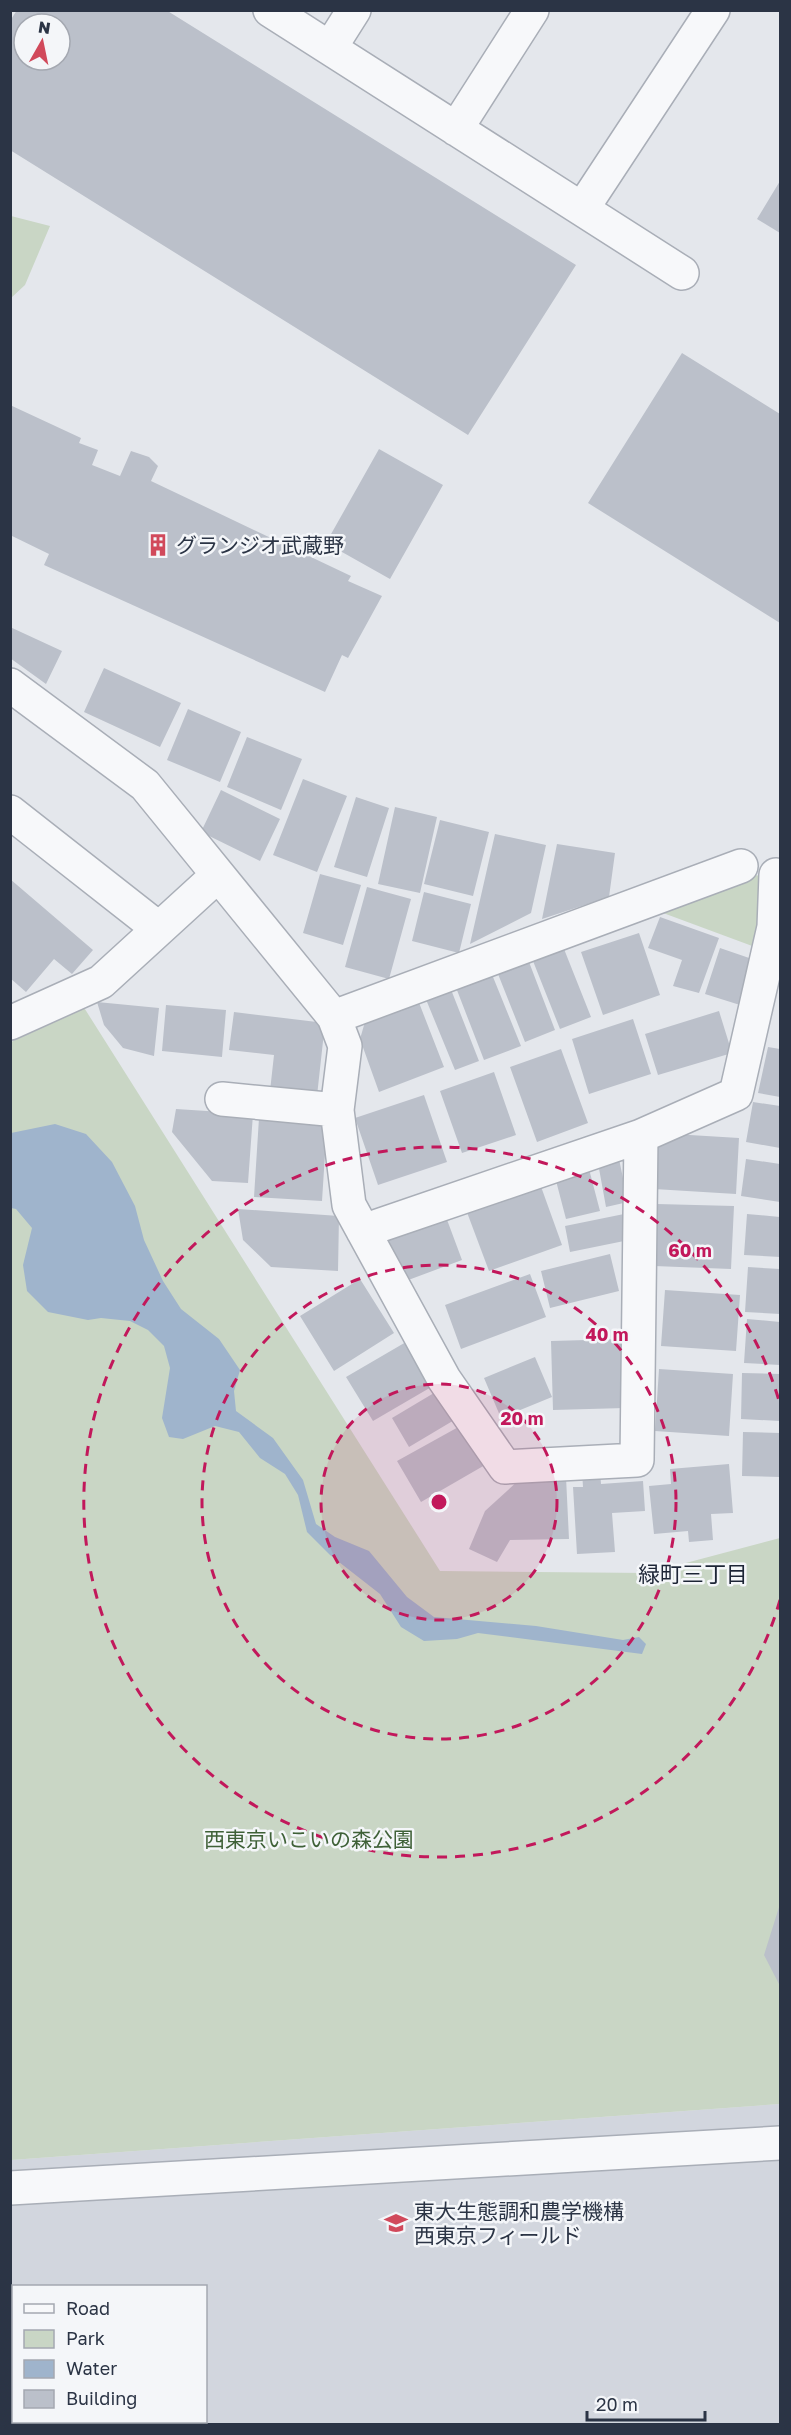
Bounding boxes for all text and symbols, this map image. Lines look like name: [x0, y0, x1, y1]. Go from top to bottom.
north arrow: [12, 12, 72, 72]
text: N: [37, 16, 52, 38]
building icon: グランジオ武蔵野: [145, 532, 171, 558]
place label: グランジオ武蔵野: [176, 532, 344, 558]
text: 60 m: [668, 1239, 712, 1261]
text: 40 m: [585, 1323, 629, 1345]
text: 20 m: [501, 1407, 543, 1429]
centre of rings: [429, 1492, 449, 1512]
district label: 緑町三丁目: [638, 1560, 748, 1587]
park label: 西東京いこいの森公園: [204, 1826, 414, 1852]
place label: 東大生態調和農学機構 西東京フィールド: [414, 2198, 624, 2248]
school or university icon: 東大生態調和農学機構 西東京フィールド: [383, 2210, 409, 2236]
legend: [12, 2285, 207, 2423]
text: Road: [66, 2297, 110, 2319]
text: Park: [66, 2327, 105, 2349]
text: Water: [66, 2357, 117, 2379]
scale bar: [587, 2384, 706, 2422]
text: Building: [66, 2387, 137, 2409]
text: 20 m: [596, 2393, 638, 2415]

